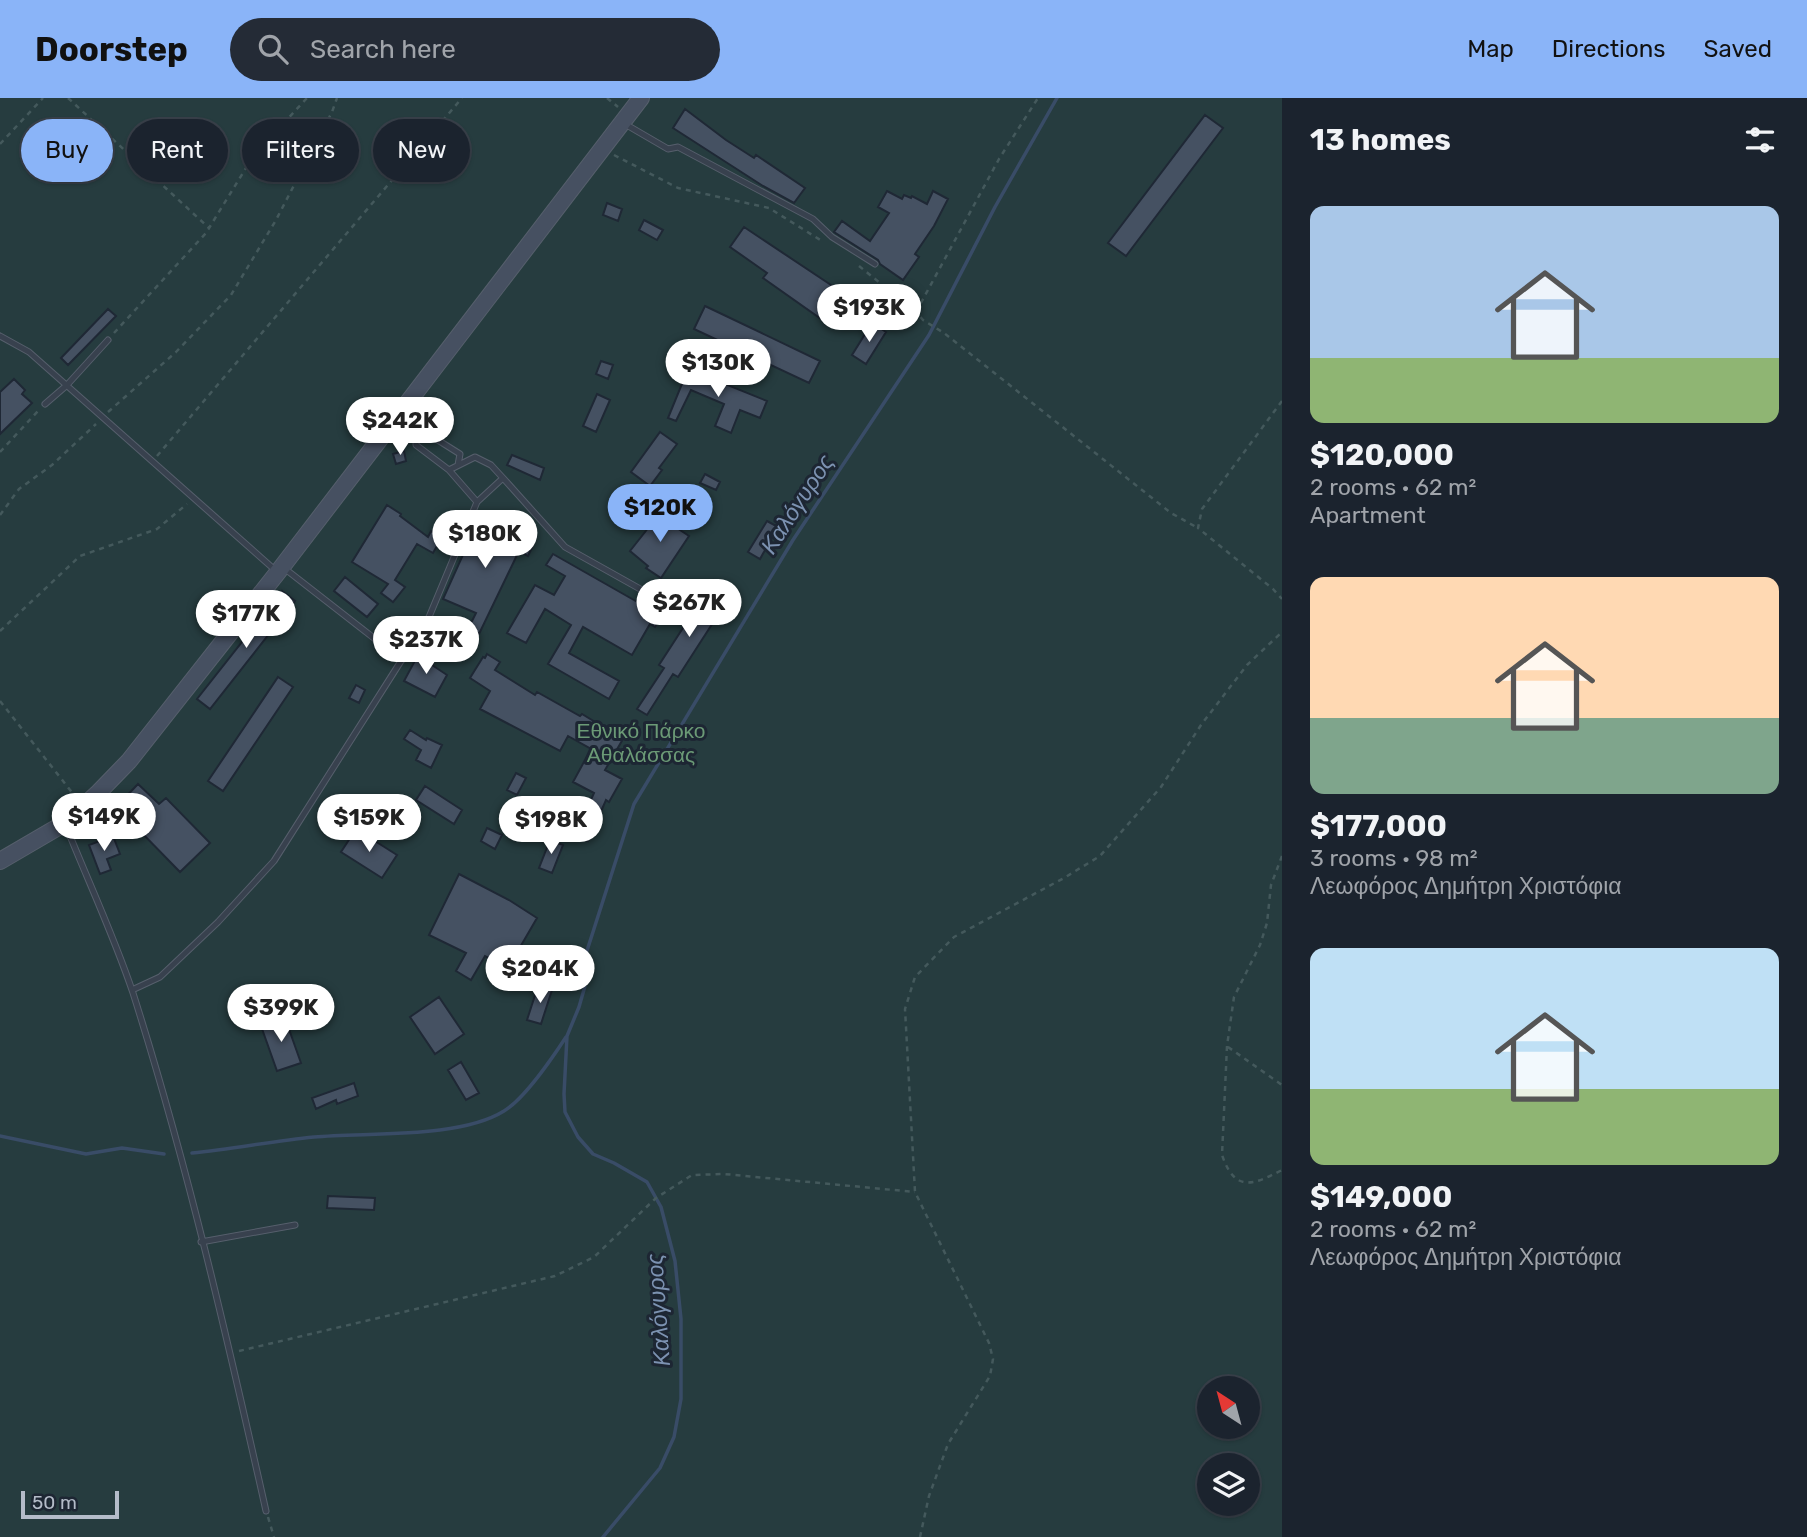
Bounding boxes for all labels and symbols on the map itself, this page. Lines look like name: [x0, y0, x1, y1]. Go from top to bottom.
pin: $193K: [820, 285, 918, 344]
pin: $130K: [669, 340, 767, 399]
pin: $242K: [351, 398, 449, 457]
water label: Καλόγυρος: [755, 448, 840, 559]
pin: $120K: [611, 484, 709, 544]
pin: $180K: [436, 510, 534, 570]
pin: $267K: [640, 580, 738, 639]
pin: $177K: [197, 590, 295, 650]
pin: $237K: [377, 616, 475, 676]
park label: Εθνικό Πάρκο Αθαλάσσας: [576, 718, 706, 767]
pin: $149K: [55, 794, 153, 853]
pin: $159K: [320, 794, 418, 854]
pin: $198K: [502, 796, 600, 856]
pin: $204K: [491, 946, 589, 1005]
pin: $399K: [232, 984, 330, 1044]
water label: Καλόγυρος: [640, 1252, 676, 1367]
north arrow: [1197, 1376, 1260, 1438]
scale bar: [21, 1488, 119, 1520]

